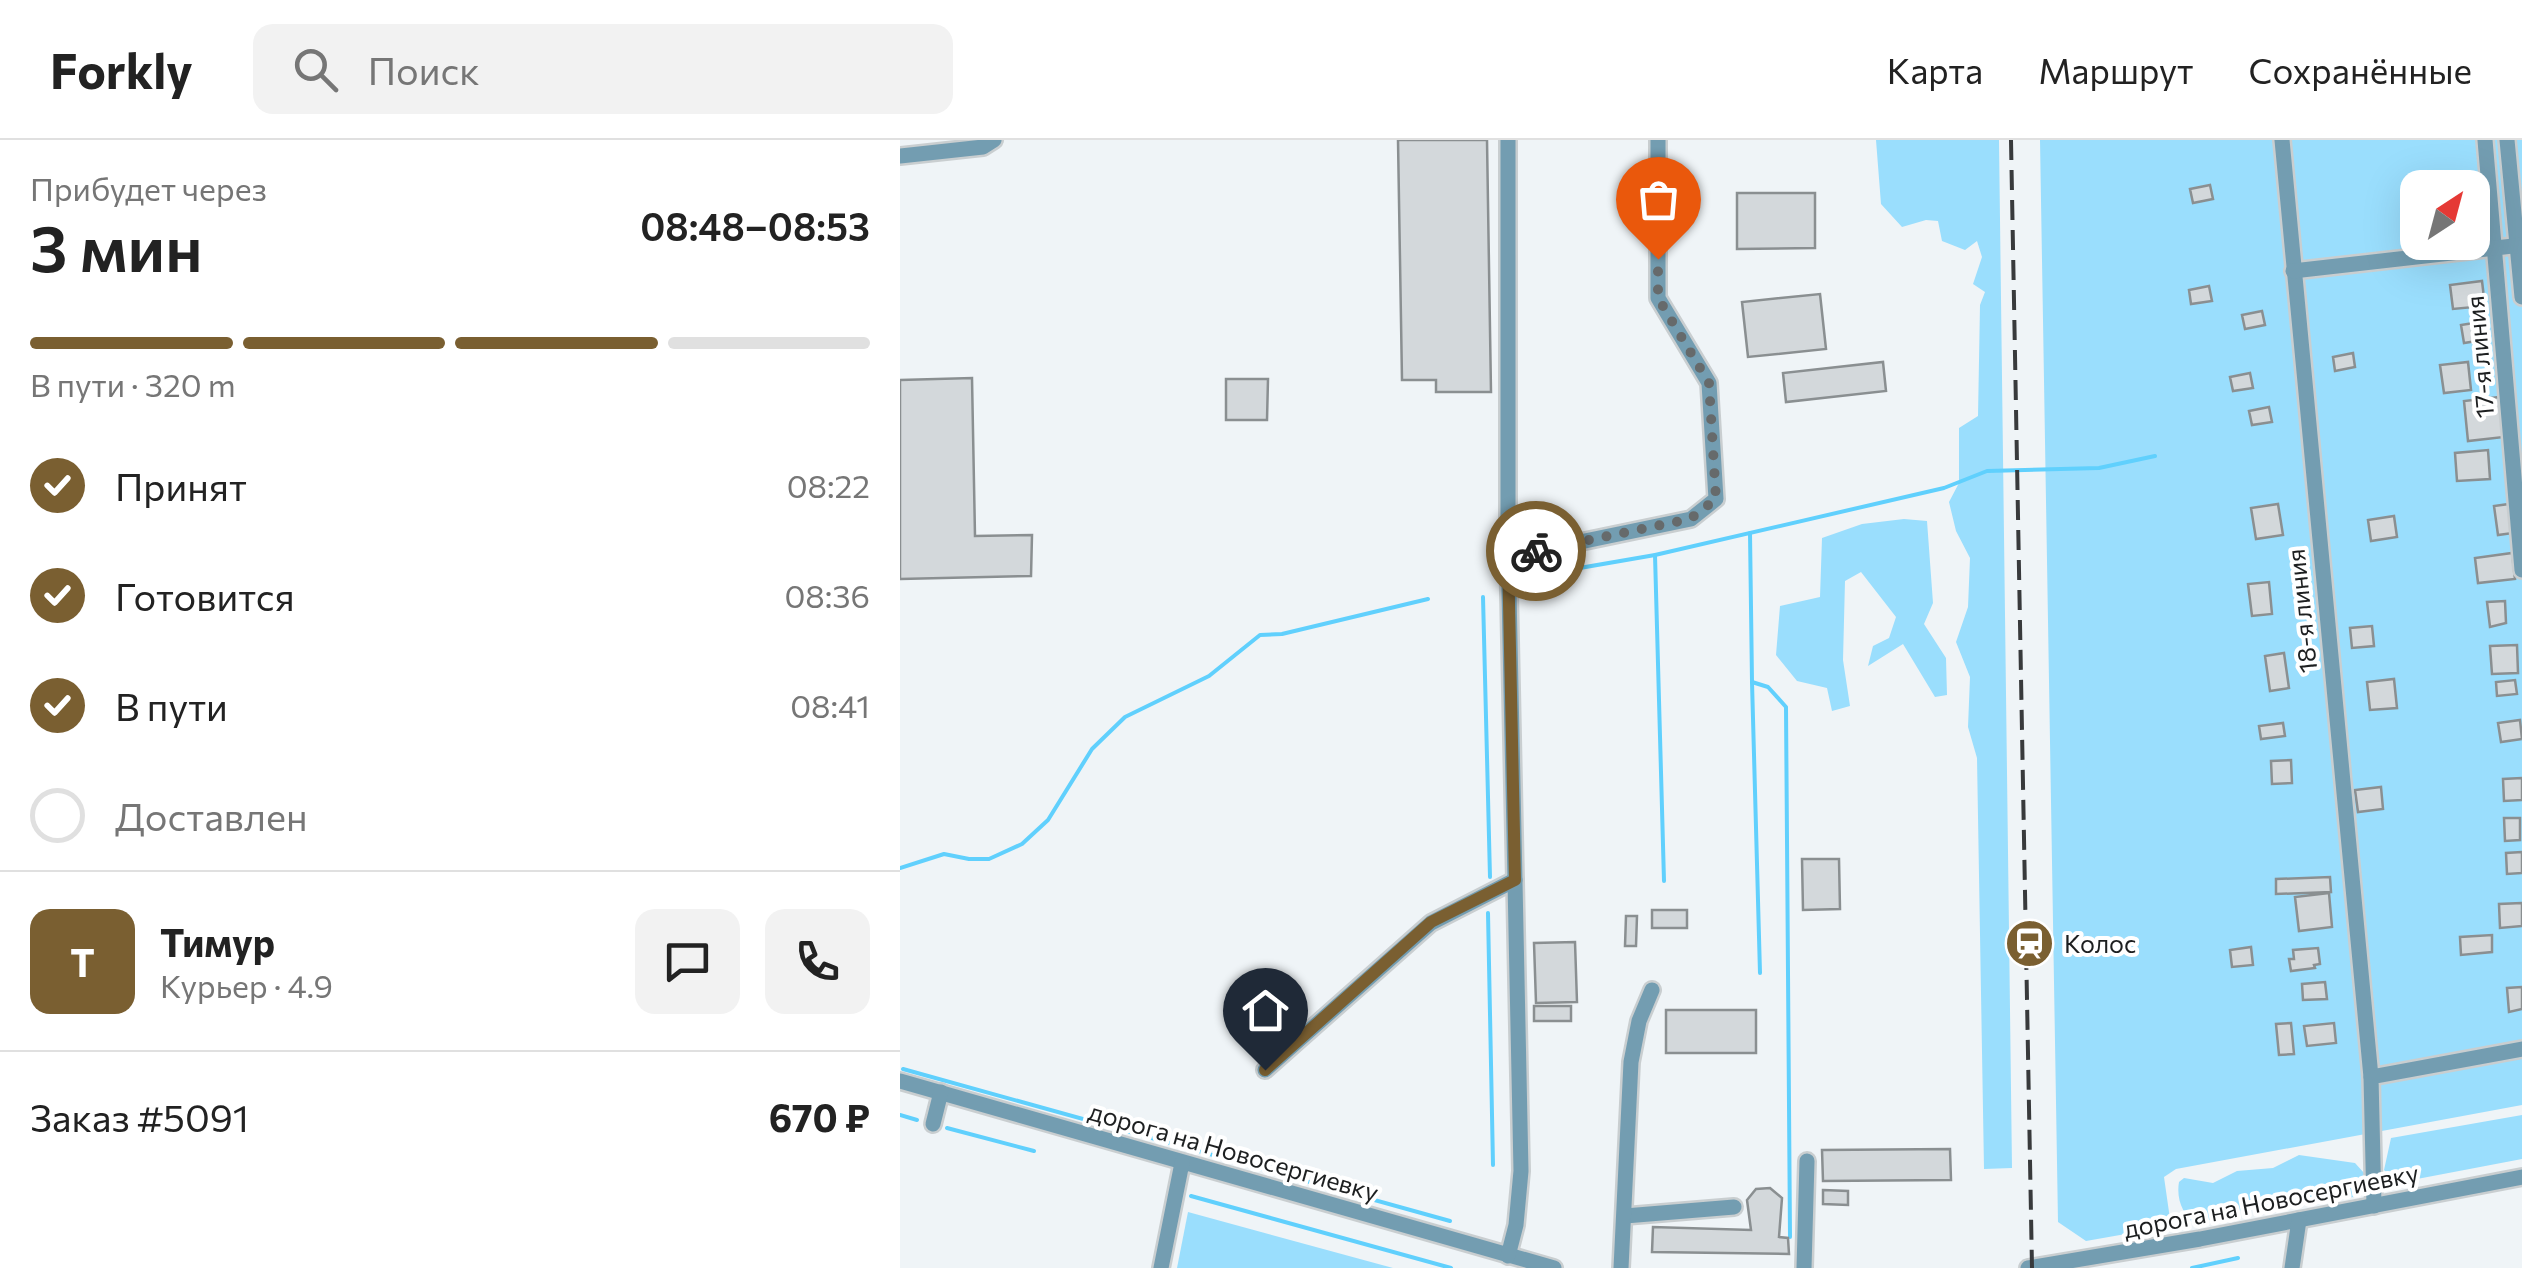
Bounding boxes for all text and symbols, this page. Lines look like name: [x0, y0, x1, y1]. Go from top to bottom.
search box: [253, 24, 953, 114]
text: Forkly: [50, 40, 193, 99]
icon: search: [288, 42, 343, 97]
text: Поиск: [368, 46, 480, 93]
text: Карта: [1887, 48, 1983, 91]
text: Маршрут: [2038, 48, 2194, 91]
text: Сохранённые: [2249, 48, 2472, 91]
pin: [1616, 157, 1701, 260]
text: Прибудет через: [30, 168, 267, 208]
north arrow: [2400, 170, 2490, 260]
map controls: [2400, 170, 2490, 260]
icon: bag: [1631, 172, 1686, 227]
text: 08:48–08:53: [640, 202, 870, 249]
text: 3 мин: [30, 206, 203, 285]
street label: 17-я линия: [2459, 294, 2499, 420]
text: В пути · 320 m: [30, 364, 236, 404]
icon: check: [30, 458, 85, 513]
text: Принят: [115, 462, 247, 509]
text: 08:22: [787, 465, 870, 505]
courier: [1486, 501, 1586, 601]
icon: bike: [1509, 524, 1564, 579]
street label: 18-я линия: [2280, 547, 2322, 675]
icon: check: [30, 568, 85, 623]
text: Готовится: [115, 572, 295, 619]
text: 08:36: [784, 575, 870, 615]
icon: check: [30, 678, 85, 733]
text: В пути: [115, 682, 228, 729]
text: 08:41: [790, 685, 870, 725]
text: Доставлен: [115, 792, 308, 839]
button: chat: [635, 909, 740, 1014]
button: phone: [765, 909, 870, 1014]
station icon: Колос: [2003, 917, 2055, 969]
text: Тимур: [160, 918, 275, 965]
place label: Колос: [2064, 928, 2136, 958]
text: Т: [70, 938, 95, 985]
text: Курьер · 4.9: [160, 965, 333, 1005]
pin: [1223, 968, 1308, 1071]
icon: home: [1238, 983, 1293, 1038]
text: Заказ #5091: [30, 1093, 249, 1140]
text: 670 ₽: [769, 1093, 870, 1140]
street label: дорога на Новосергиевку: [1086, 1095, 1382, 1207]
street label: дорога на Новосергиевку: [2121, 1157, 2421, 1243]

